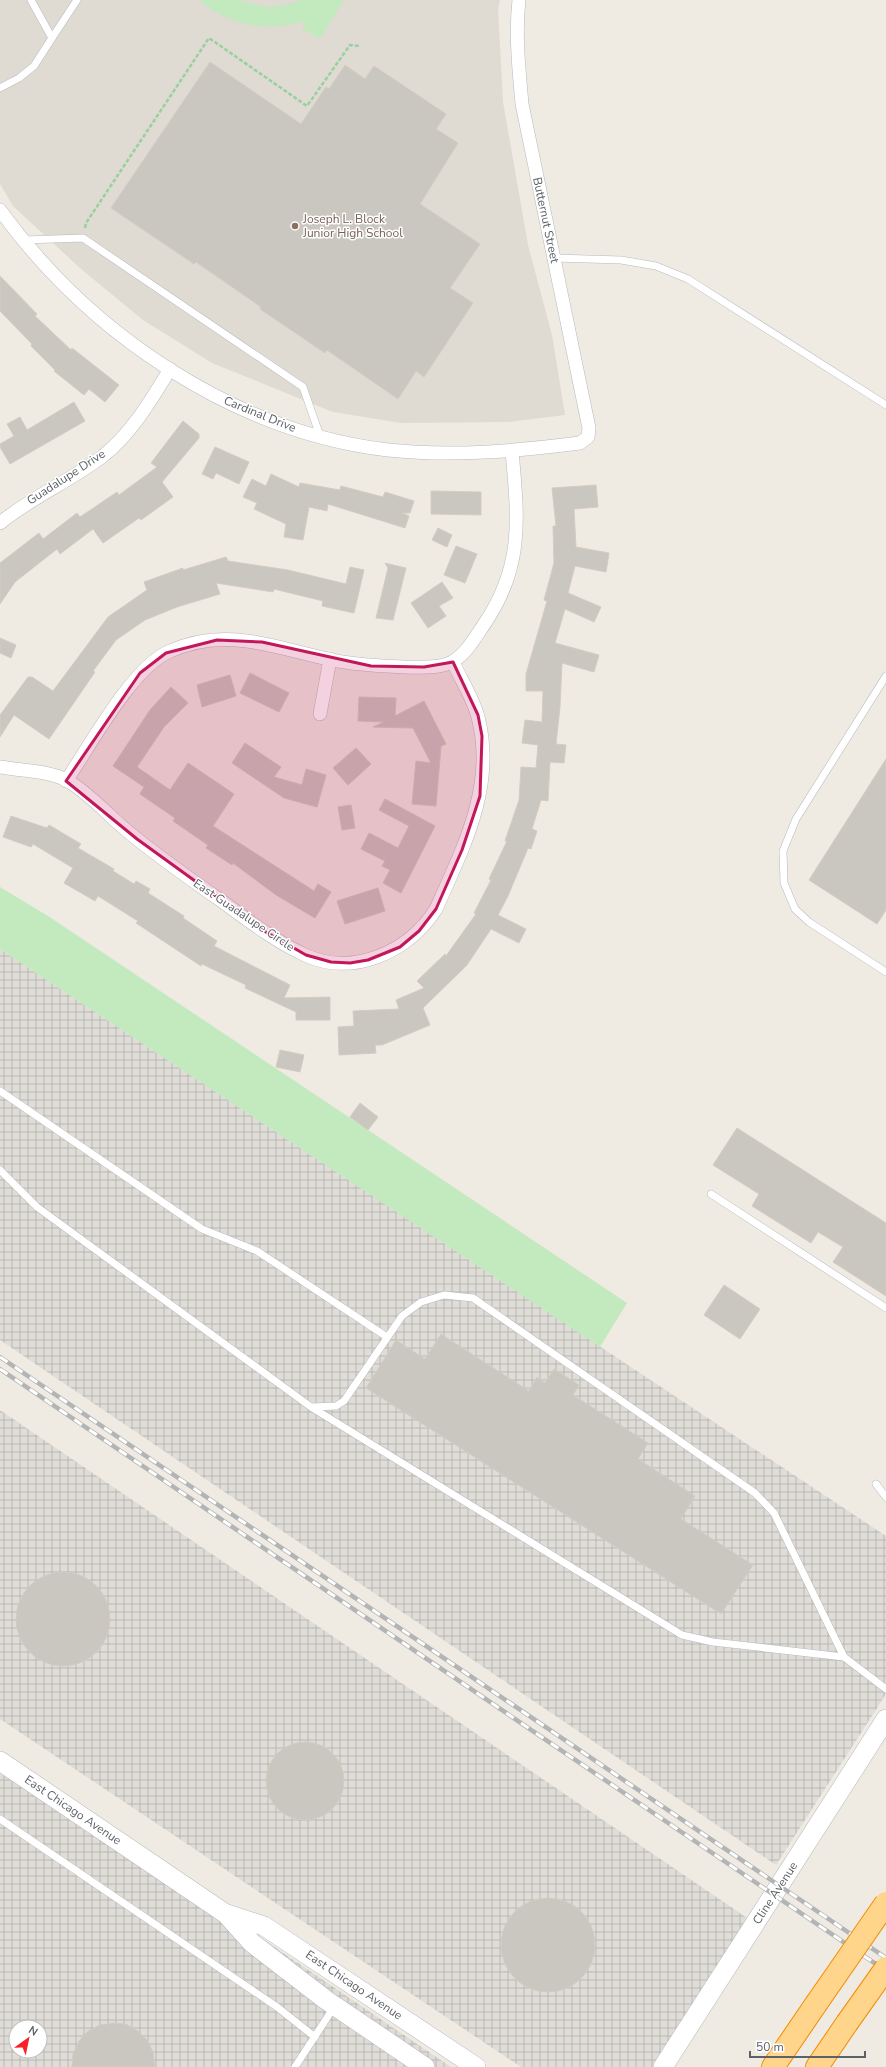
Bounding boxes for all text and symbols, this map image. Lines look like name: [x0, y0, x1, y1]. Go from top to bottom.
street label: Butternut Street: [529, 176, 563, 265]
place label: Joseph L. Block Junior High School: [302, 211, 403, 241]
marker: Joseph L. Block Junior High School: [290, 221, 300, 231]
street label: Cardinal Drive: [222, 392, 298, 436]
street label: Guadalupe Drive: [24, 446, 108, 508]
street label: East Guadalupe Circle: [190, 875, 298, 955]
street label: East Chicago Avenue: [22, 1772, 124, 1848]
street label: Cline Avenue: [749, 1859, 801, 1927]
street label: East Chicago Avenue: [303, 1947, 405, 2023]
north arrow: [8, 2019, 48, 2059]
text: N: [26, 2023, 41, 2040]
scale bar: [750, 2033, 865, 2059]
text: 50 m: [756, 2039, 784, 2055]

